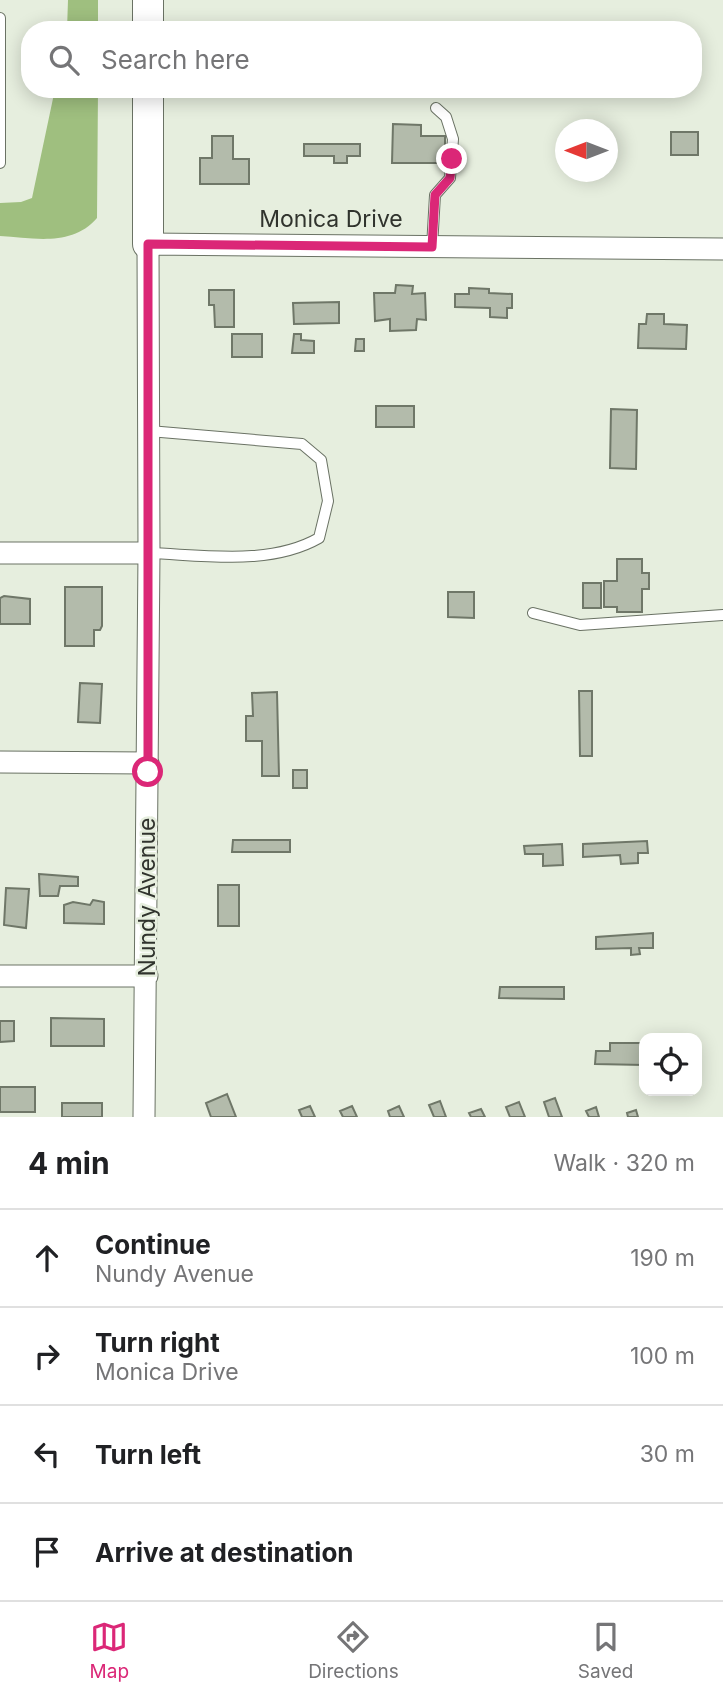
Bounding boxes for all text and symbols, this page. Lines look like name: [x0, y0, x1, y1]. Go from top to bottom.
search box: [21, 21, 702, 98]
icon: search: [45, 41, 83, 79]
text: Search here: [101, 44, 250, 75]
north arrow: [555, 119, 618, 182]
route end: [436, 143, 467, 174]
street label: Monica Drive: [259, 205, 403, 233]
route start: [132, 756, 163, 787]
street label: Nundy Avenue: [133, 818, 161, 976]
map controls: [639, 1033, 702, 1096]
button: locate: [639, 1033, 702, 1096]
text: 4 min: [28, 1145, 110, 1181]
text: Walk · 320 m: [553, 1149, 695, 1177]
text: Continue: [95, 1229, 211, 1260]
icon: ahead: [28, 1239, 66, 1277]
text: 190 m: [630, 1244, 695, 1272]
text: Nundy Avenue: [95, 1260, 254, 1288]
text: Turn right: [95, 1327, 220, 1358]
icon: right: [28, 1337, 66, 1375]
text: 100 m: [630, 1342, 695, 1370]
text: Monica Drive: [95, 1358, 239, 1386]
icon: left: [28, 1435, 66, 1473]
text: Turn left: [95, 1439, 201, 1470]
text: 30 m: [640, 1440, 695, 1468]
icon: arrive: [28, 1533, 66, 1571]
text: Arrive at destination: [95, 1537, 354, 1568]
tab: Map: [90, 1618, 129, 1683]
tab: Directions: [308, 1618, 399, 1683]
tab: Saved: [578, 1618, 633, 1683]

